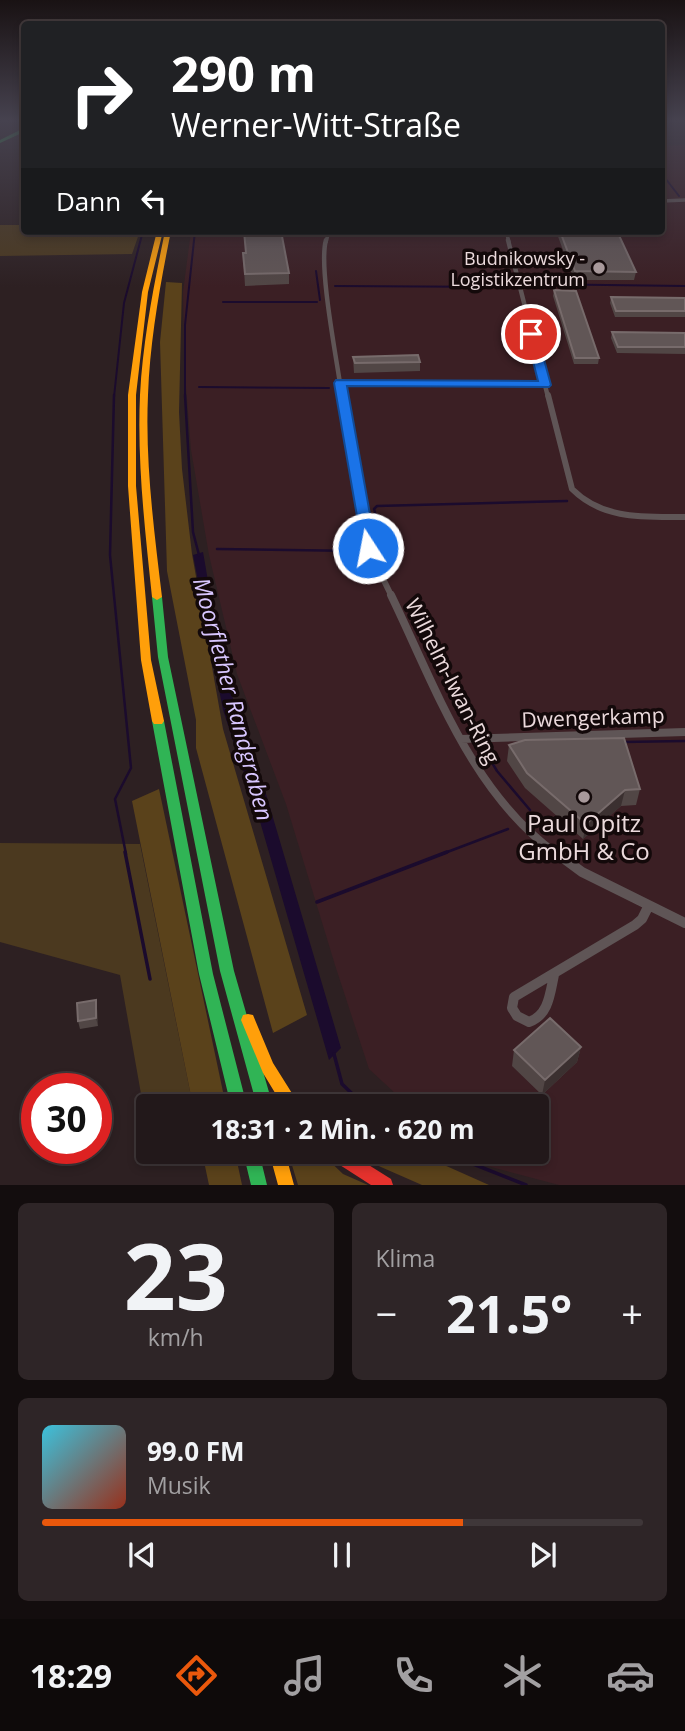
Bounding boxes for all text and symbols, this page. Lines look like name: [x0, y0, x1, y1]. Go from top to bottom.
text: 290 m: [171, 40, 316, 106]
icon: right: [56, 49, 147, 140]
text: Werner-Witt-Straße: [171, 103, 461, 146]
icon: left: [135, 182, 173, 220]
text: Dann: [56, 183, 121, 219]
place label: Budnikowsky - Logistikzentrum: [450, 246, 585, 291]
marker: Budnikowsky - Logistikzentrum: [591, 260, 607, 276]
pin: [501, 304, 561, 364]
icon: arrive: [512, 315, 550, 353]
position arrow: [331, 511, 405, 585]
water label: Moorflether Randgraben: [186, 574, 282, 824]
street label: Wilhelm-Iwan-Ring: [399, 593, 507, 769]
street label: Dwengerkamp: [521, 701, 665, 733]
marker: Paul Opitz GmbH & Co: [576, 789, 592, 805]
place label: Paul Opitz GmbH & Co: [518, 806, 650, 867]
speed limit sign: 30: [21, 1073, 112, 1164]
text: 18:31 · 2 Min. · 620 m: [210, 1111, 475, 1147]
text: 23: [124, 1213, 228, 1337]
text: Klima: [376, 1242, 435, 1274]
text: 21.5°: [446, 1277, 572, 1348]
text: −: [376, 1287, 397, 1339]
text: +: [621, 1287, 643, 1339]
text: km/h: [148, 1321, 204, 1353]
text: 99.0 FM: [147, 1433, 245, 1469]
text: Musik: [147, 1469, 211, 1501]
icon: previous: [123, 1536, 161, 1574]
icon: pause: [323, 1536, 361, 1574]
icon: next: [524, 1536, 562, 1574]
icon: directions: [172, 1651, 221, 1700]
icon: music: [280, 1651, 329, 1700]
icon: phone: [389, 1651, 438, 1700]
icon: climate: [498, 1651, 547, 1700]
icon: car: [606, 1651, 655, 1700]
text: 18:29: [30, 1654, 112, 1697]

